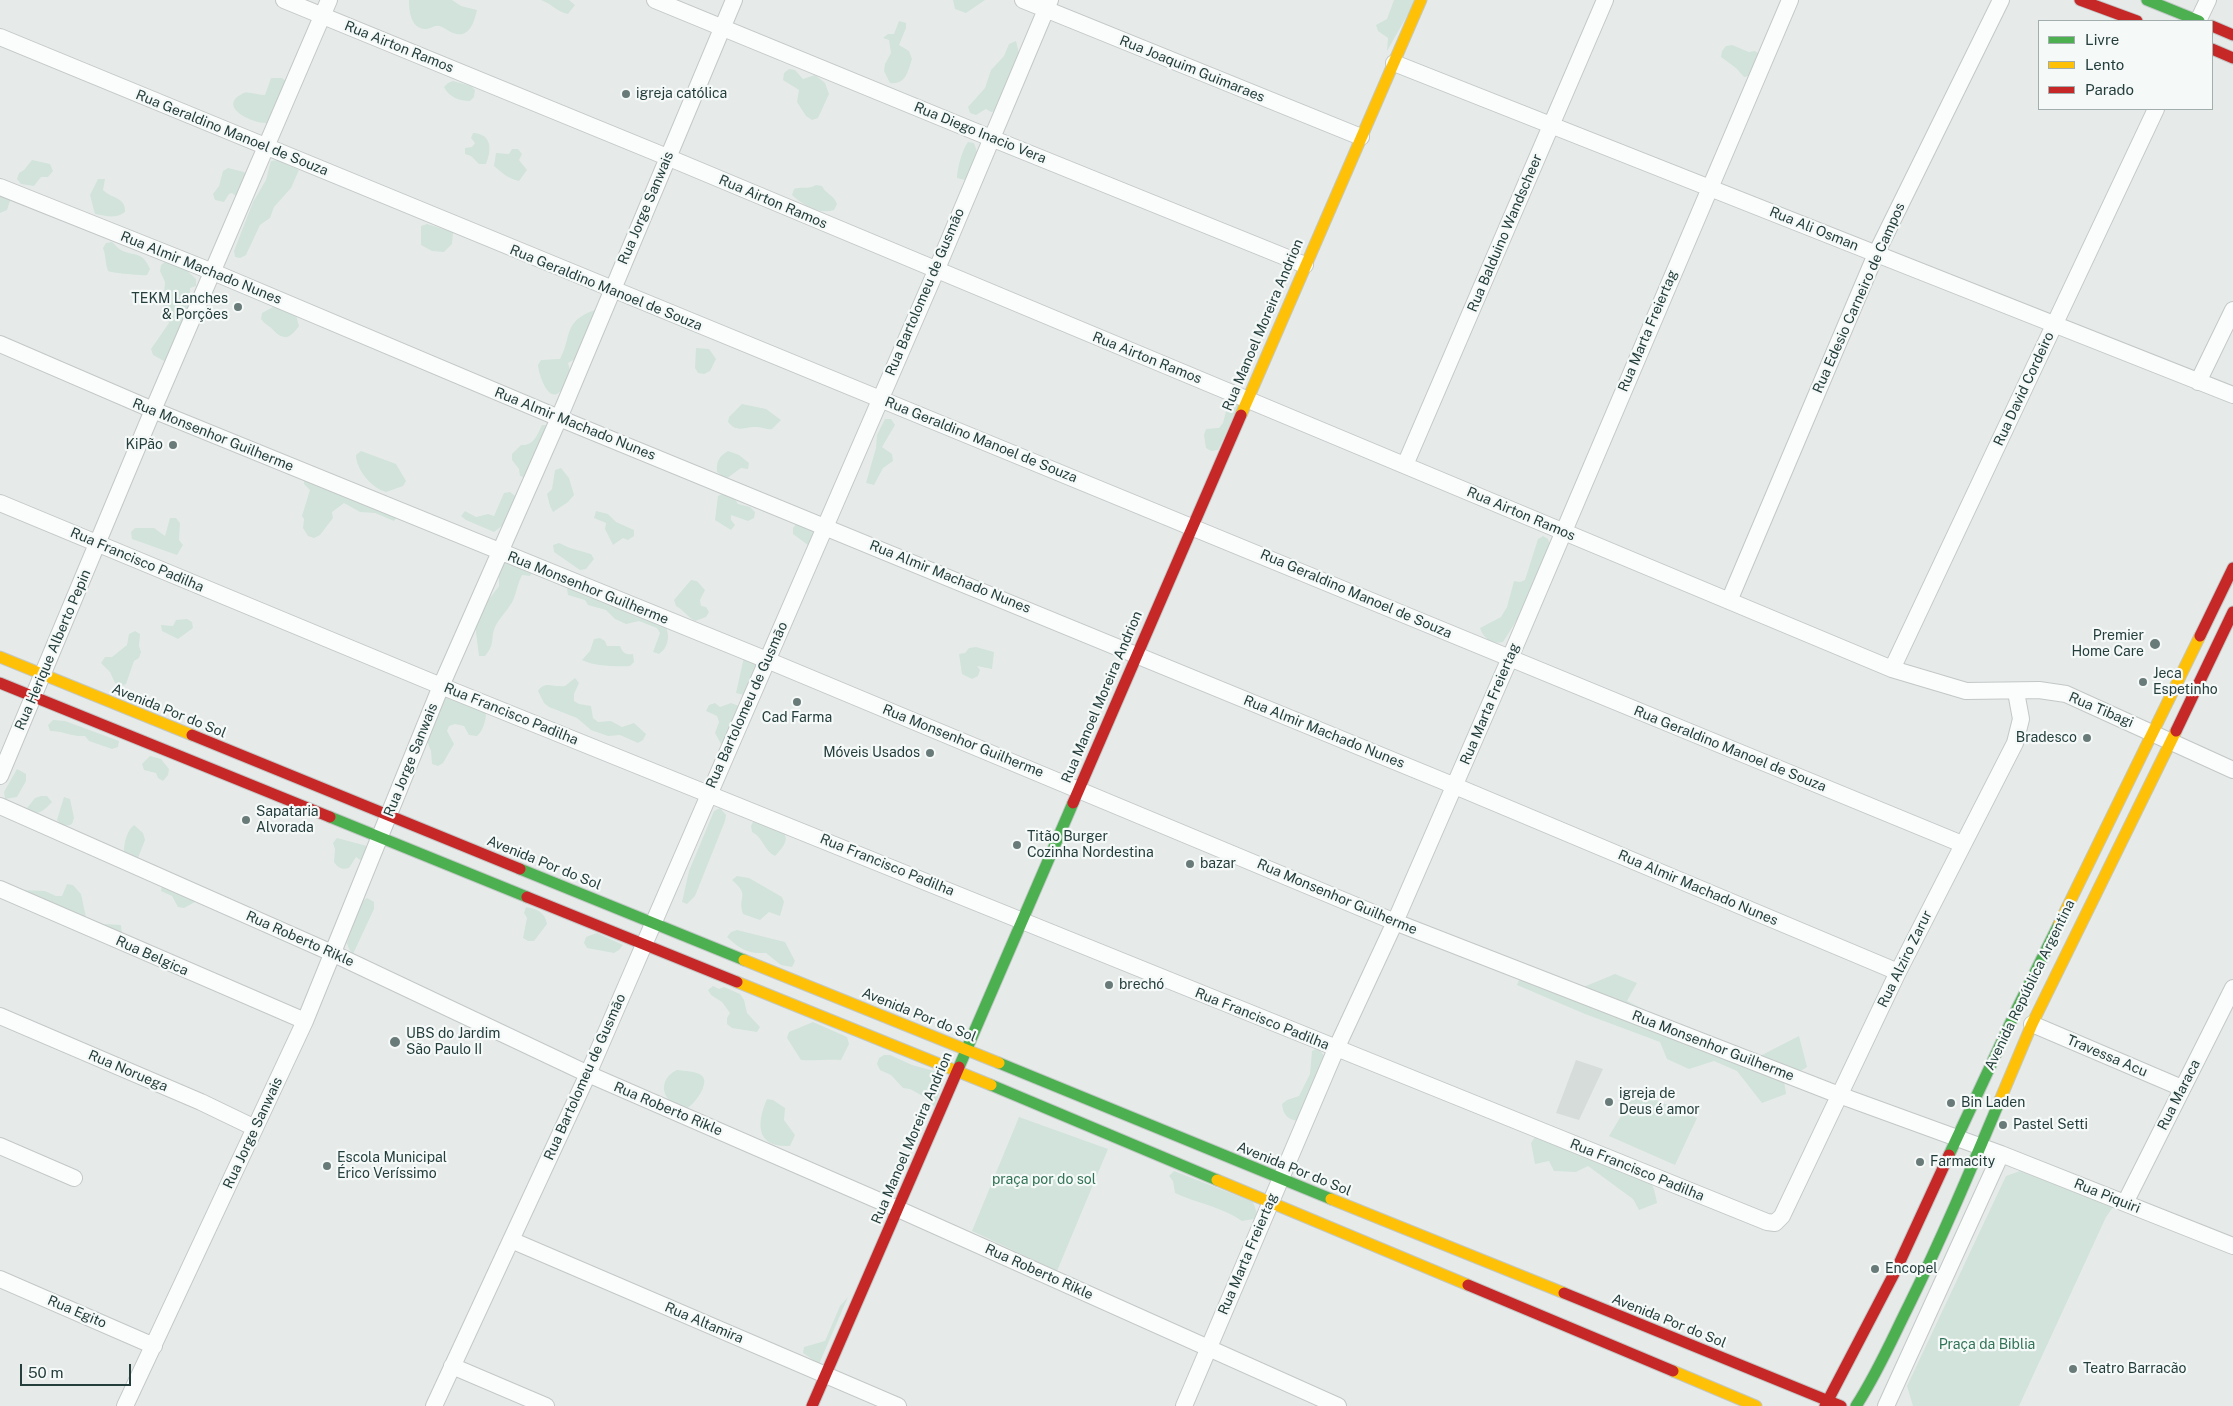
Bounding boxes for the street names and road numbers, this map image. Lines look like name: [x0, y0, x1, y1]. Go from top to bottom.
street label: Rua Airton Ramos: [342, 17, 456, 77]
street label: Rua Joaquim Guimaraes: [1117, 32, 1267, 106]
street label: Rua Geraldino Manoel de Souza: [133, 87, 331, 179]
street label: Rua Diego Inacio Vera: [911, 99, 1049, 167]
street label: Rua Jorge Sanwais: [615, 149, 677, 267]
street label: Rua Balduino Wandscheer: [1464, 151, 1546, 315]
street label: Rua Airton Ramos: [716, 172, 830, 232]
street label: Rua Edesio Carneiro de Campos: [1809, 200, 1909, 396]
street label: Rua Ali Osman: [1767, 203, 1861, 255]
street label: Rua Bartolomeu de Gusmão: [882, 206, 968, 378]
street label: Rua Almir Machado Nunes: [118, 228, 284, 308]
street label: Rua Manoel Moreira Andrion: [1219, 237, 1307, 413]
street label: Rua Geraldino Manoel de Souza: [507, 242, 705, 334]
street label: Rua Marta Freiertag: [1615, 268, 1681, 394]
street label: Rua Airton Ramos: [1090, 328, 1204, 388]
street label: Rua David Cordeiro: [1990, 329, 2058, 449]
street label: Rua Almir Machado Nunes: [492, 384, 658, 464]
street label: Rua Geraldino Manoel de Souza: [882, 394, 1080, 486]
street label: Rua Monsenhor Guilherme: [130, 395, 296, 475]
street label: Rua Airton Ramos: [1464, 484, 1578, 544]
street label: Rua Francisco Padilha: [68, 524, 206, 596]
street label: Rua Almir Machado Nunes: [867, 537, 1033, 617]
street label: Rua Geraldino Manoel de Souza: [1258, 546, 1454, 642]
street label: Rua Monsenhor Guilherme: [505, 548, 671, 628]
street label: Rua Herique Alberto Pepin: [11, 567, 95, 733]
street label: Rua Manoel Moreira Andrion: [1058, 609, 1146, 785]
street label: Rua Bartolomeu de Gusmão: [703, 619, 791, 791]
street label: Rua Marta Freiertag: [1457, 641, 1523, 767]
street label: Rua Francisco Padilha: [441, 679, 581, 749]
street label: Avenida Por do Sol: [109, 680, 229, 742]
street label: Rua Tibagi: [2066, 689, 2136, 731]
street label: Rua Almir Machado Nunes: [1241, 692, 1407, 772]
street label: Rua Jorge Sanwais: [381, 701, 441, 819]
street label: Rua Monsenhor Guilherme: [880, 701, 1046, 781]
street label: Rua Geraldino Manoel de Souza: [1631, 703, 1829, 795]
street label: Rua Francisco Padilha: [817, 830, 957, 900]
street label: Avenida Por do Sol: [484, 832, 604, 894]
street label: Rua Almir Machado Nunes: [1615, 847, 1781, 929]
street label: Rua Monsenhor Guilherme: [1254, 856, 1420, 938]
street label: Avenida República Argentina: [1981, 897, 2079, 1073]
street label: Rua Roberto Rikle: [243, 908, 357, 970]
street label: Rua Alziro Zarur: [1874, 908, 1936, 1010]
street label: Rua Belgica: [113, 932, 191, 980]
street label: Avenida Por do Sol: [859, 984, 979, 1046]
street label: Rua Francisco Padilha: [1192, 984, 1332, 1054]
street label: Rua Bartolomeu de Gusmão: [541, 991, 629, 1163]
street label: Rua Monsenhor Guilherme: [1629, 1007, 1797, 1085]
street label: Travessa Acu: [2064, 1031, 2150, 1081]
street label: Rua Noruega: [86, 1047, 170, 1095]
street label: Rua Manoel Moreira Andrion: [868, 1050, 956, 1226]
street label: Rua Maraca: [2154, 1057, 2204, 1133]
street label: Rua Jorge Sanwais: [220, 1075, 286, 1191]
street label: Rua Roberto Rikle: [611, 1079, 725, 1139]
street label: Rua Francisco Padilha: [1567, 1135, 1707, 1205]
street label: Avenida Por do Sol: [1234, 1138, 1354, 1200]
street label: Rua Piquiri: [2071, 1175, 2143, 1217]
street label: Rua Marta Freiertag: [1215, 1191, 1281, 1317]
street label: Rua Roberto Rikle: [982, 1241, 1096, 1303]
street label: Avenida Por do Sol: [1609, 1290, 1729, 1352]
street label: Rua Egito: [45, 1292, 109, 1332]
street label: Rua Altamira: [662, 1299, 746, 1347]

